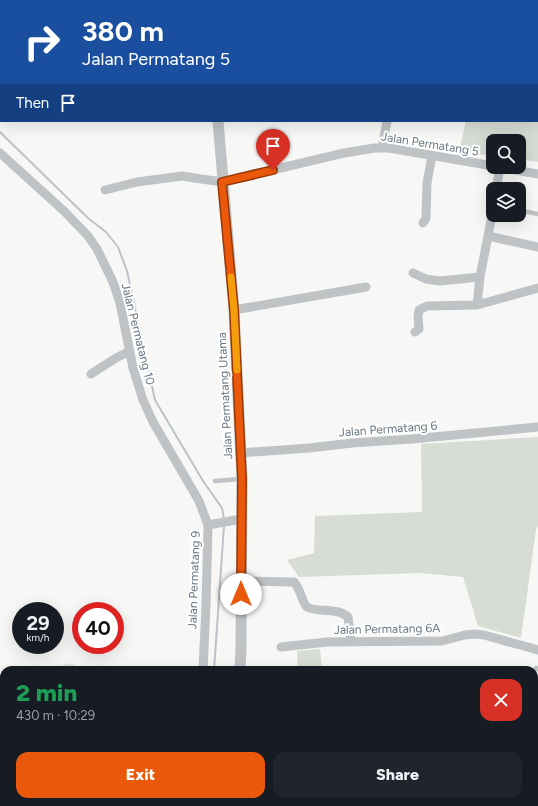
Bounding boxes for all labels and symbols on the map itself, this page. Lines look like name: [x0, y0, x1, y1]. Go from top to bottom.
pin: [256, 129, 290, 170]
street label: Jalan Permatang 5: [380, 129, 480, 159]
street label: Jalan Permatang 10: [119, 282, 158, 387]
street label: Jalan Permatang Utama: [215, 332, 235, 460]
street label: Jalan Permatang 6: [338, 419, 438, 439]
street label: Jalan Permatang 9: [185, 530, 203, 630]
position arrow: [220, 573, 262, 615]
speed limit sign: 40: [72, 602, 124, 654]
street label: Jalan Permatang 6A: [334, 621, 440, 637]

